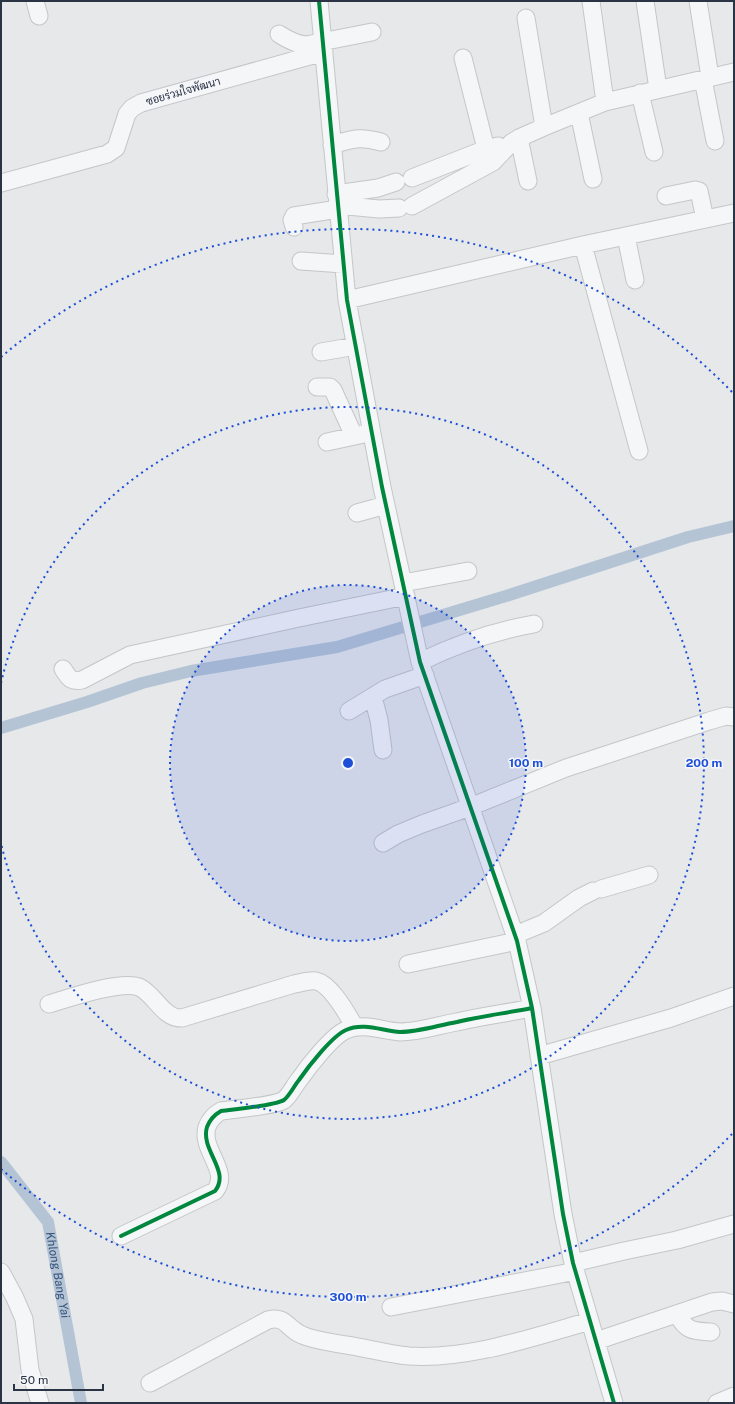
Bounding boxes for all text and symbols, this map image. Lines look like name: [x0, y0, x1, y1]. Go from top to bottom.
street label: ซอยร่วมใจพัฒนา: [144, 73, 222, 107]
centre of rings: [341, 756, 355, 770]
text: 100 m: [509, 756, 543, 770]
text: 200 m: [686, 756, 722, 770]
water label: Khlong Bang Yai: [43, 1231, 72, 1319]
text: 300 m: [330, 1290, 367, 1304]
scale bar: [14, 1366, 103, 1392]
text: 50 m: [20, 1373, 48, 1387]

